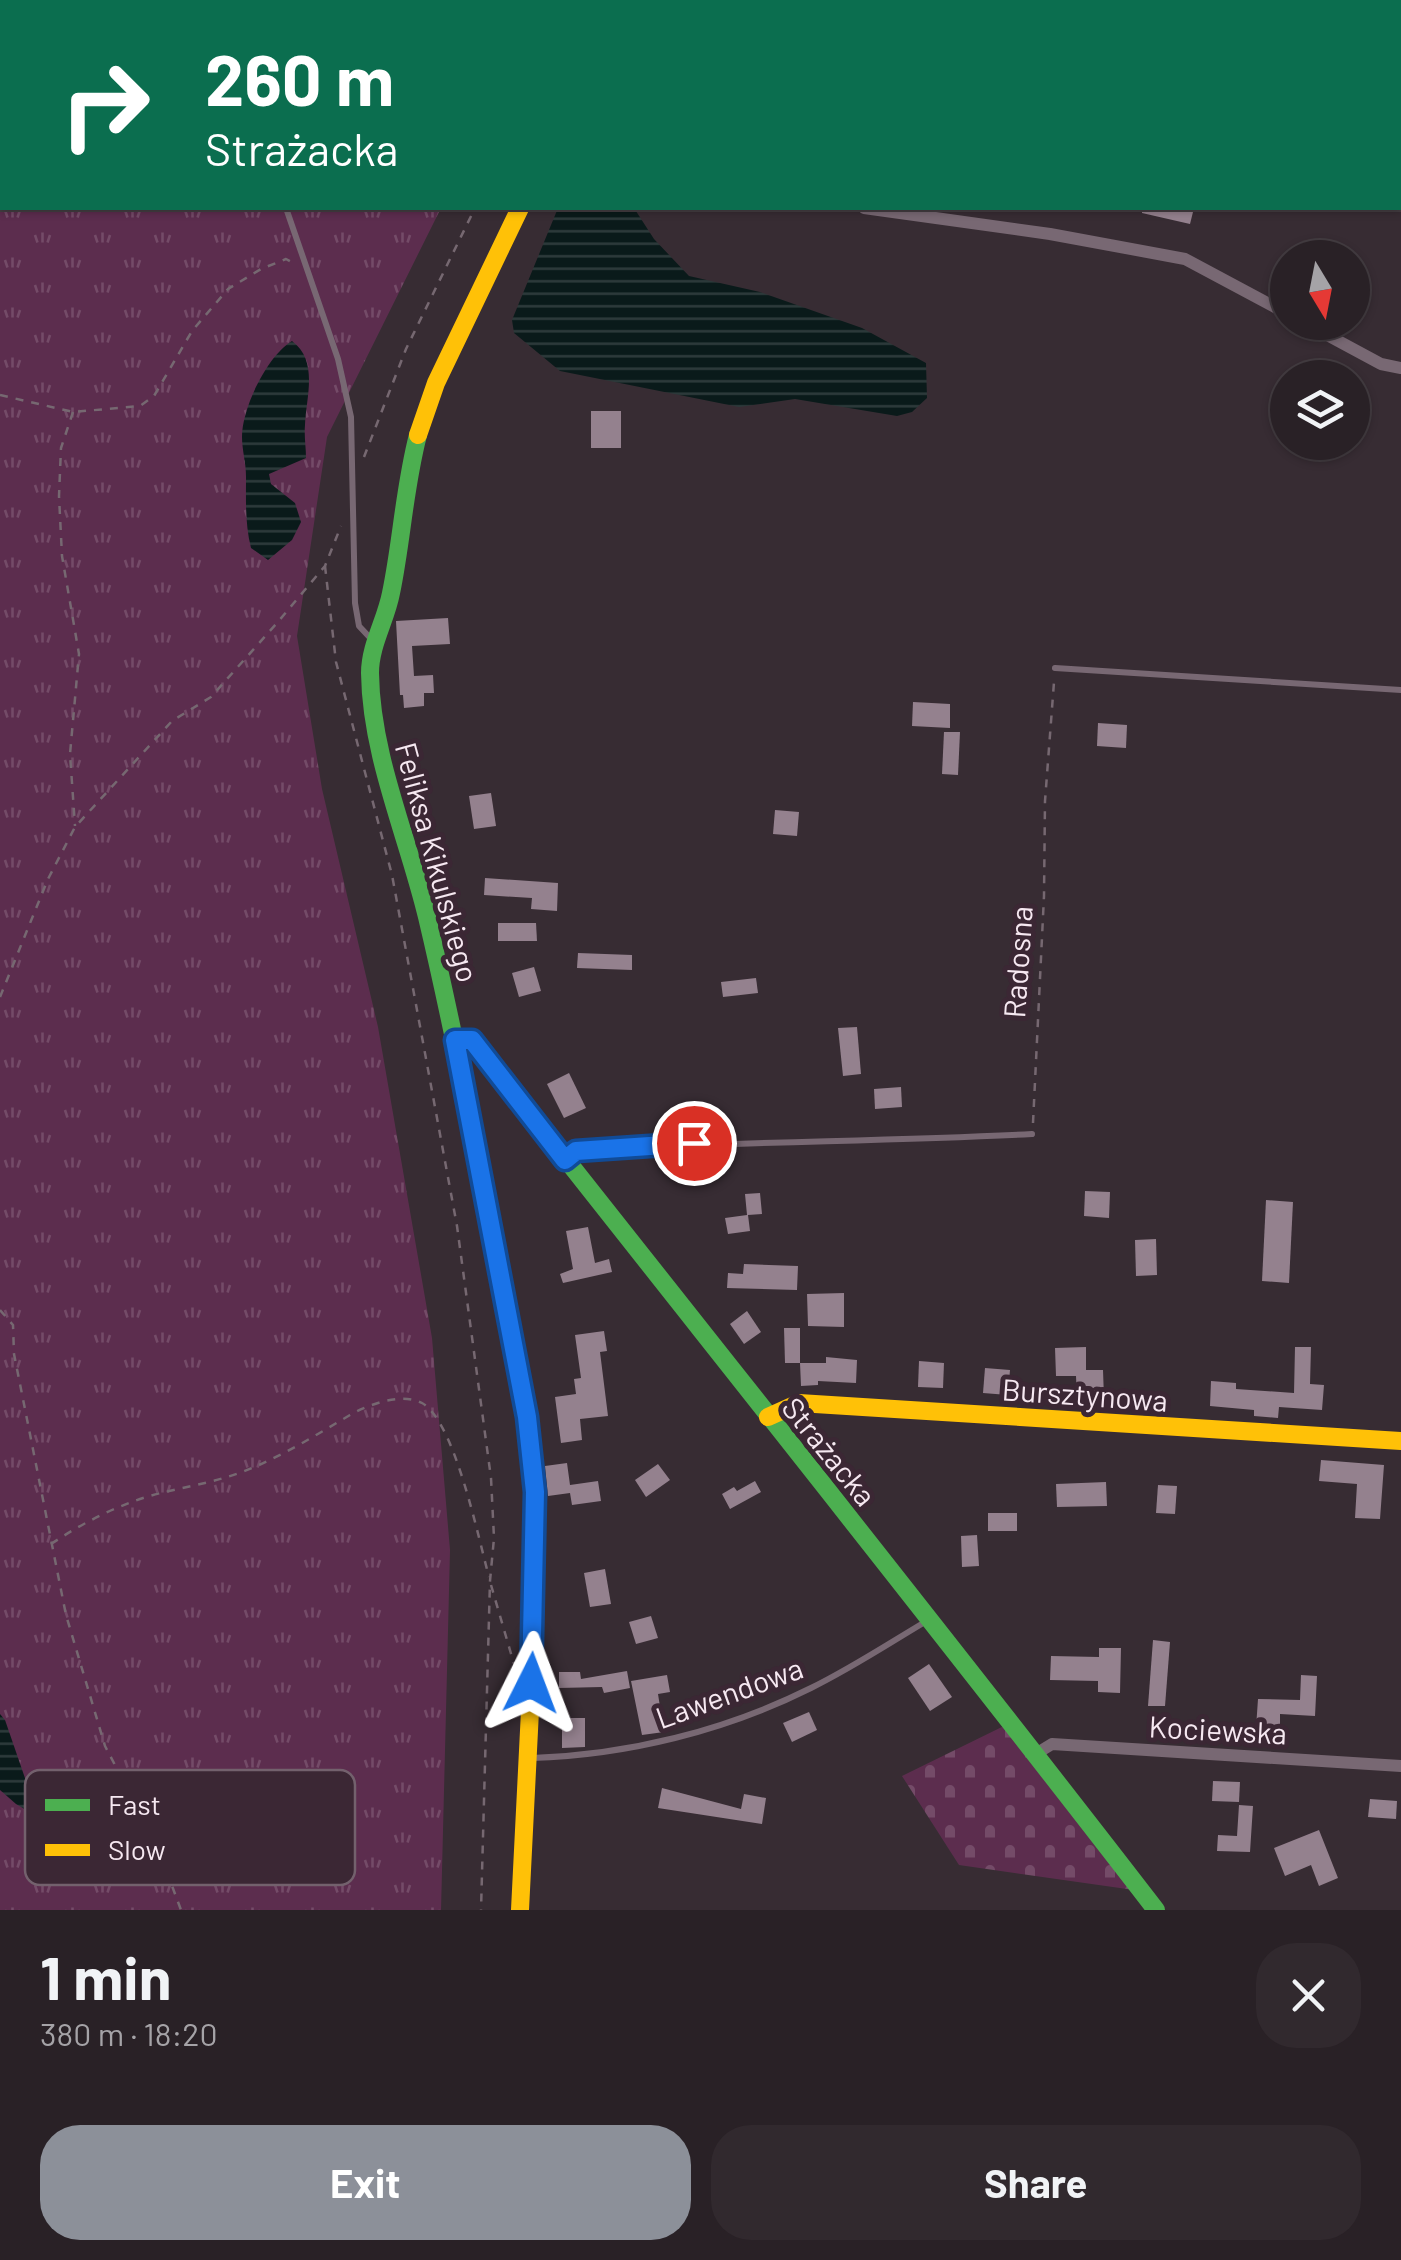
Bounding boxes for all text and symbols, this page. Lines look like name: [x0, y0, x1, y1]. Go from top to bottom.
text: 260 m: [205, 36, 394, 120]
icon: right: [40, 40, 170, 170]
text: Strażacka: [205, 121, 399, 175]
north arrow: [1270, 240, 1370, 340]
map controls: [1270, 240, 1370, 460]
button: layers: [1270, 360, 1370, 460]
street label: Feliksa Kikulskiego: [389, 738, 487, 986]
street label: Radosna: [995, 905, 1039, 1019]
pin: [652, 1101, 737, 1186]
icon: arrive: [667, 1116, 722, 1171]
street label: Bursztynowa: [1001, 1370, 1169, 1418]
street label: Strażacka: [775, 1390, 885, 1512]
position arrow: [479, 1631, 583, 1735]
street label: Lawendowa: [650, 1649, 808, 1735]
street label: Kociewska: [1148, 1707, 1288, 1751]
legend: [25, 1770, 355, 1885]
text: Fast: [108, 1787, 161, 1821]
text: Slow: [108, 1832, 166, 1866]
text: 1 min: [40, 1940, 171, 2012]
button: close: [1256, 1943, 1361, 2048]
text: 380 m · 18:20: [40, 2014, 218, 2052]
button: Exit: [40, 2125, 691, 2240]
button: Share: [711, 2125, 1361, 2240]

